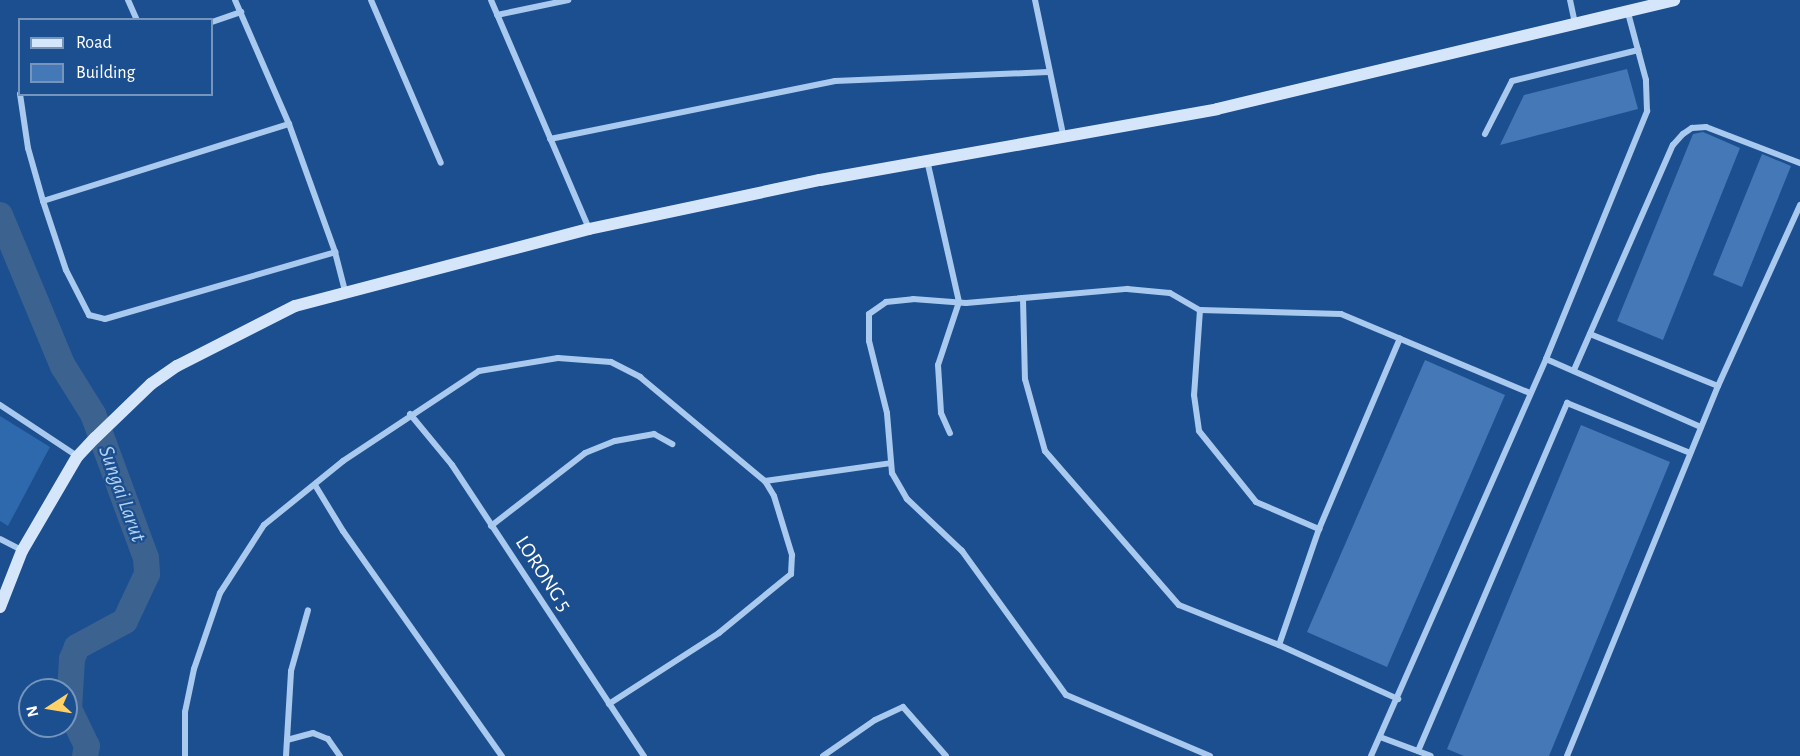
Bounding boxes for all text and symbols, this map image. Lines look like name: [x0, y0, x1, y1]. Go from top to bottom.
legend: [18, 18, 213, 96]
text: Road: [76, 34, 112, 52]
text: Building: [76, 64, 135, 82]
water label: Sungai Larut: [92, 442, 152, 546]
street label: LORONG 5: [509, 532, 577, 616]
north arrow: [18, 678, 78, 738]
text: N: [23, 704, 41, 718]

